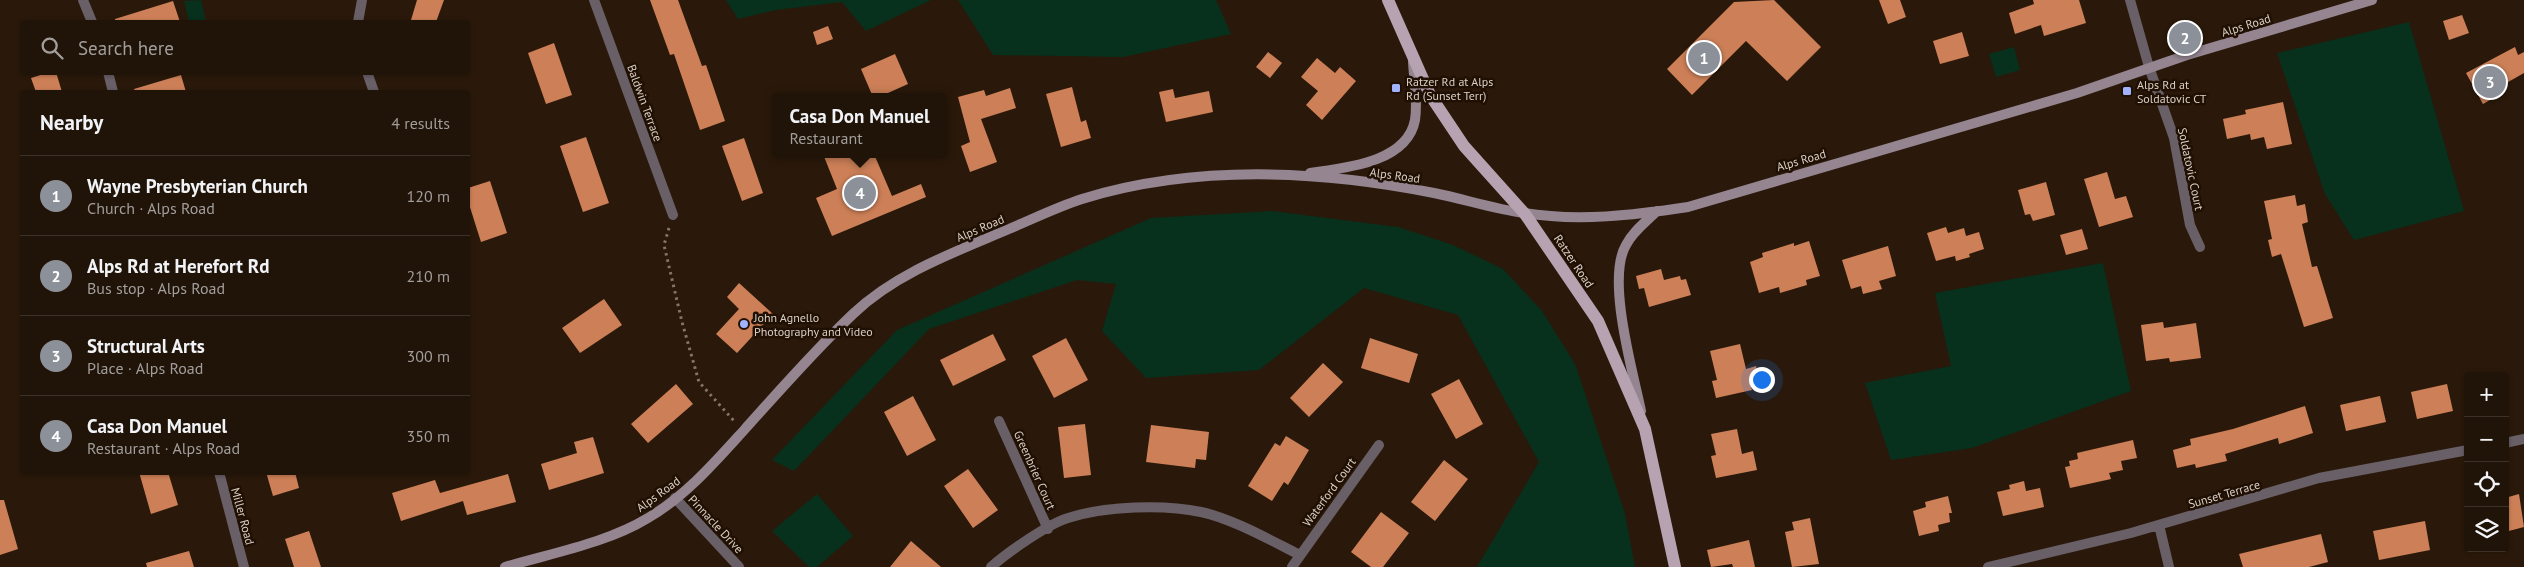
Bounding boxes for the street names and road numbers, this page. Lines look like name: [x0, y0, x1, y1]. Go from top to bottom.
street label: Alps Road: [2220, 10, 2272, 40]
street label: Baldwin Terrace: [624, 62, 666, 144]
street label: Soldatovic Court: [2175, 126, 2207, 212]
street label: Alps Road: [1775, 146, 1827, 174]
street label: Alps Road: [1369, 164, 1421, 186]
street label: Alps Road: [954, 211, 1006, 245]
street label: Ratzer Road: [1551, 232, 1597, 290]
street label: Greenbrier Court: [1011, 428, 1059, 512]
street label: Waterford Court: [1299, 455, 1359, 529]
street label: Alps Road: [633, 473, 683, 515]
street label: Sunset Terrace: [2186, 477, 2262, 511]
street label: Miller Road: [228, 486, 258, 546]
street label: Pinnacle Drive: [685, 492, 747, 556]

